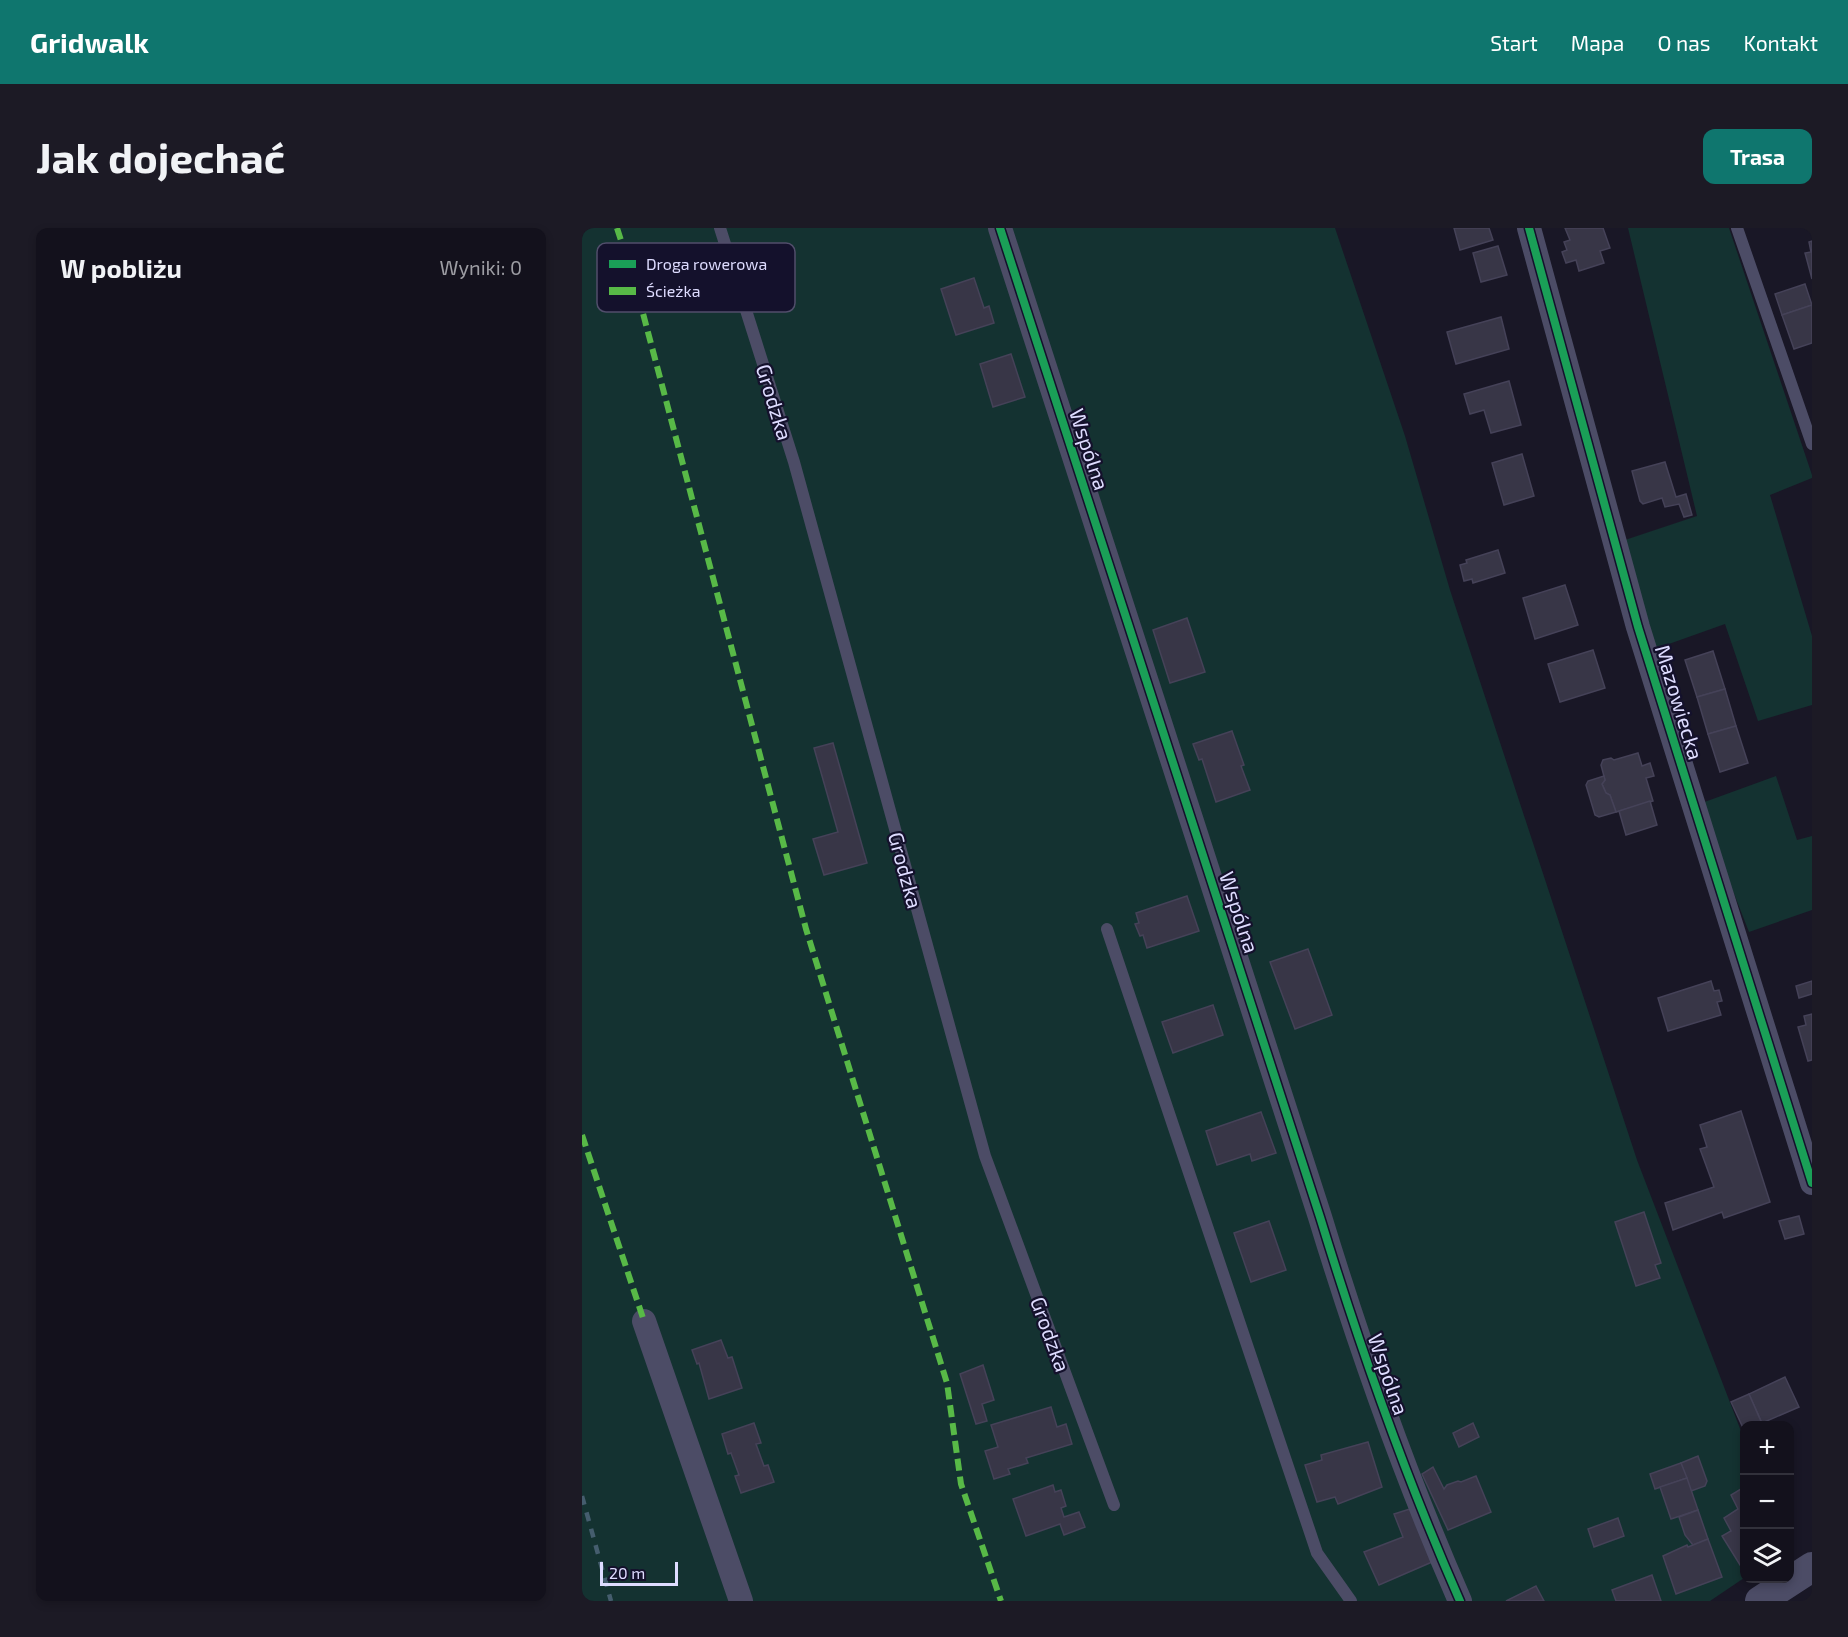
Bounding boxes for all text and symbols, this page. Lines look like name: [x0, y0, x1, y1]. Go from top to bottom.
text: Gridwalk: [30, 25, 149, 59]
text: Start: [1490, 30, 1538, 55]
text: Mapa: [1571, 30, 1624, 55]
text: O nas: [1657, 30, 1711, 55]
text: Kontakt: [1744, 30, 1818, 55]
button: Trasa: [1703, 129, 1812, 184]
text: Jak dojechać: [36, 131, 285, 181]
legend: [597, 243, 795, 312]
text: W pobliżu: [60, 252, 182, 283]
text: Droga rowerowa: [646, 254, 767, 273]
text: Wyniki: 0: [440, 255, 522, 279]
text: Ścieżka: [646, 281, 700, 300]
street label: Grodzka: [752, 361, 798, 443]
street label: Wspólna: [1065, 405, 1115, 493]
street label: Mazowiecka: [1651, 642, 1709, 762]
street label: Grodzka: [884, 829, 928, 911]
street label: Wspólna: [1215, 868, 1265, 956]
street label: Grodzka: [1026, 1293, 1076, 1375]
street label: Wspólna: [1363, 1330, 1415, 1418]
map controls: [1740, 1421, 1794, 1583]
button: +: [1740, 1421, 1794, 1475]
button: −: [1740, 1475, 1794, 1529]
button: layers: [1740, 1529, 1794, 1583]
scale bar: [600, 1559, 678, 1586]
text: 20 m: [609, 1563, 645, 1582]

